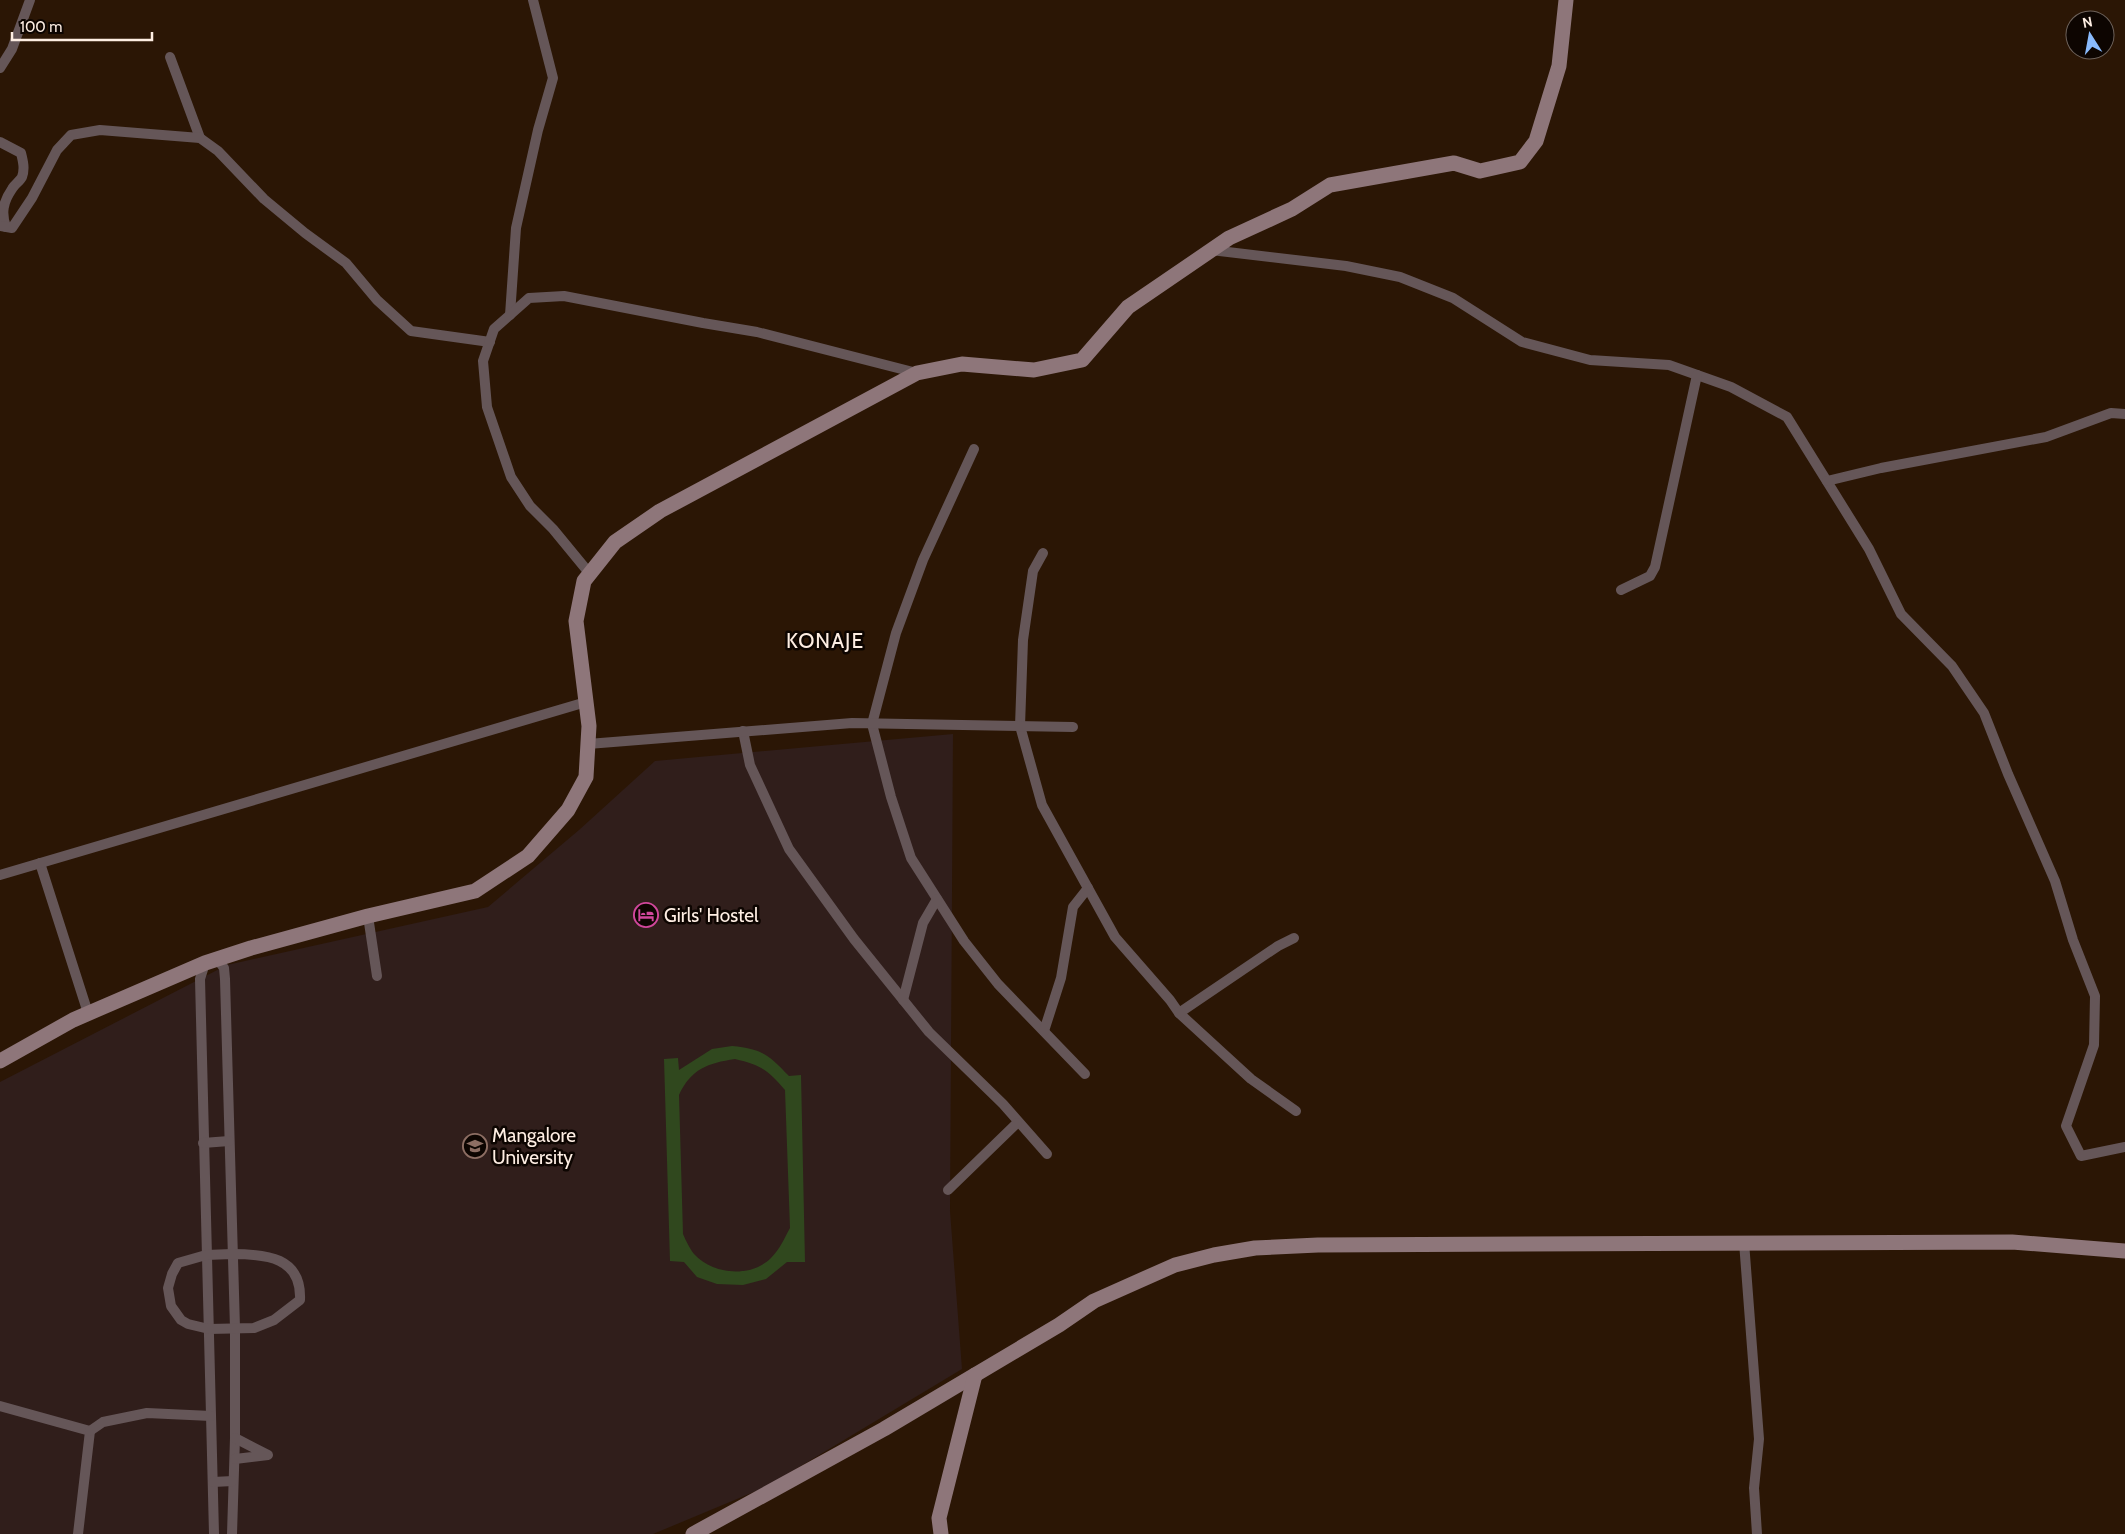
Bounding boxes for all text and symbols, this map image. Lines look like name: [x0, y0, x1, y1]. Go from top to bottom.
scale bar: [12, 10, 152, 42]
north arrow: [2065, 10, 2115, 60]
text: N: [2081, 12, 2094, 32]
text: 100 m: [20, 18, 62, 36]
district label: KONAJE: [786, 628, 864, 653]
hotel icon: Girls' Hostel: [633, 902, 659, 928]
place label: Girls' Hostel: [664, 904, 759, 927]
place label: Mangalore University: [492, 1124, 576, 1169]
school or university icon: Mangalore University: [462, 1133, 488, 1159]

